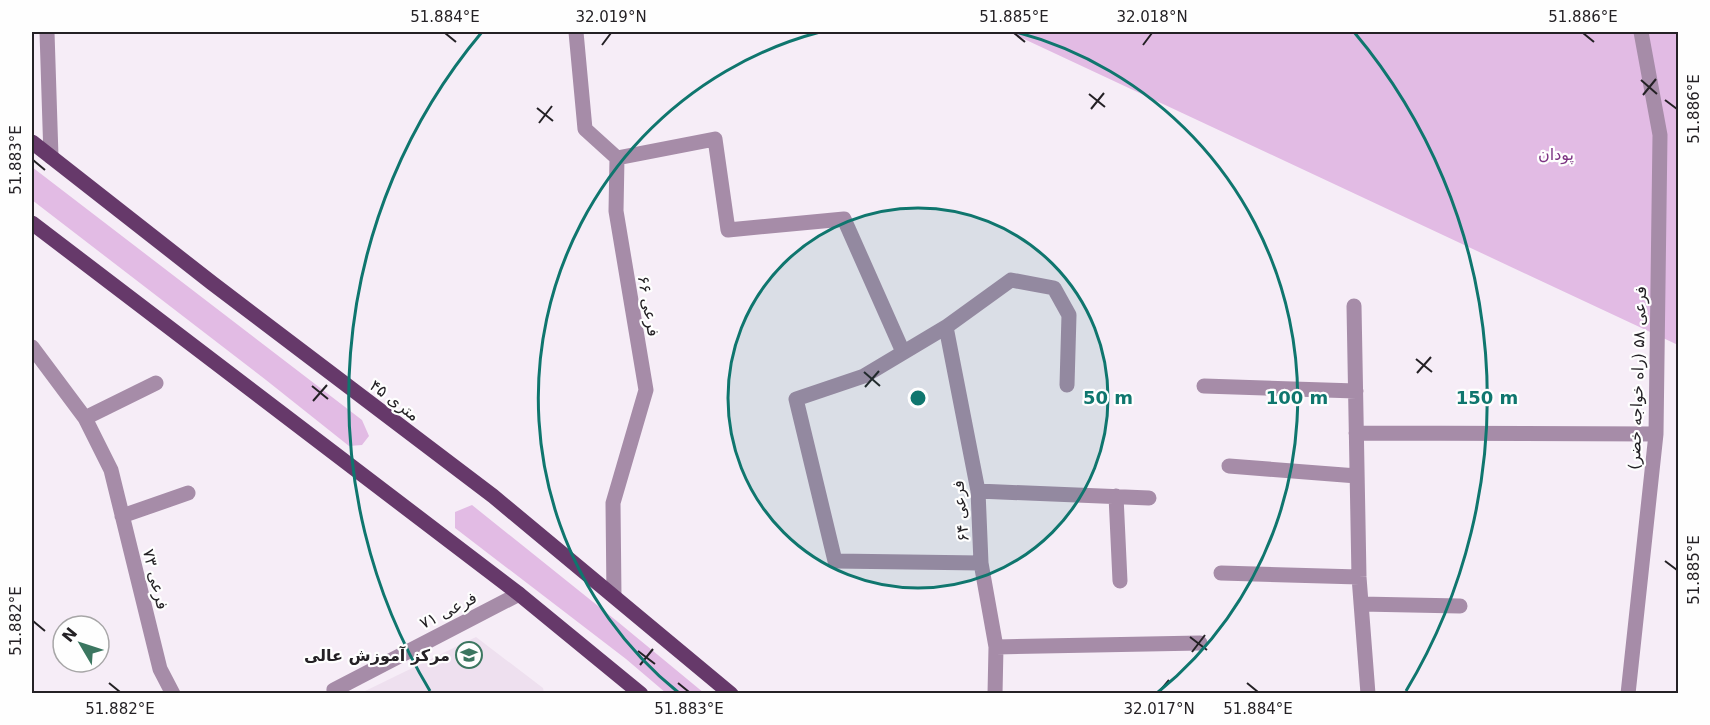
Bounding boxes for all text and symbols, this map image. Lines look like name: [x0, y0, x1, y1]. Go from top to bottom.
text: 51.884°E: [410, 8, 480, 26]
text: 32.019°N: [575, 8, 647, 26]
text: 51.885°E: [979, 8, 1049, 26]
text: 32.018°N: [1116, 8, 1188, 26]
text: 51.886°E: [1548, 8, 1618, 26]
text: 51.886°E: [1685, 74, 1703, 144]
text: 51.883°E: [7, 125, 25, 195]
park label: پودان: [1538, 145, 1574, 165]
street label: فرعی ۶۶: [633, 274, 663, 338]
street label: فرعی ۵۸ (راه خواجه خضر): [1625, 286, 1651, 470]
street label: ۴۵ متری: [366, 376, 423, 426]
text: 50 m: [1083, 387, 1133, 408]
text: 100 m: [1266, 387, 1328, 408]
text: 150 m: [1456, 387, 1518, 408]
centre of rings: [908, 388, 928, 408]
street label: فرعی ۶۴: [948, 479, 974, 542]
text: 51.885°E: [1685, 535, 1703, 605]
street label: فرعی ۷۳: [138, 547, 172, 612]
text: 51.882°E: [7, 586, 25, 656]
street label: فرعی ۷۱: [416, 588, 480, 634]
north arrow: [51, 614, 111, 674]
text: N: [58, 624, 81, 646]
school or university icon: مرکز آموزش عالی: [454, 640, 484, 670]
place label: مرکز آموزش عالی: [304, 645, 450, 665]
text: 51.882°E: [85, 700, 155, 718]
text: 51.883°E: [654, 700, 724, 718]
text: 32.017°N: [1123, 700, 1195, 718]
text: 51.884°E: [1223, 700, 1293, 718]

